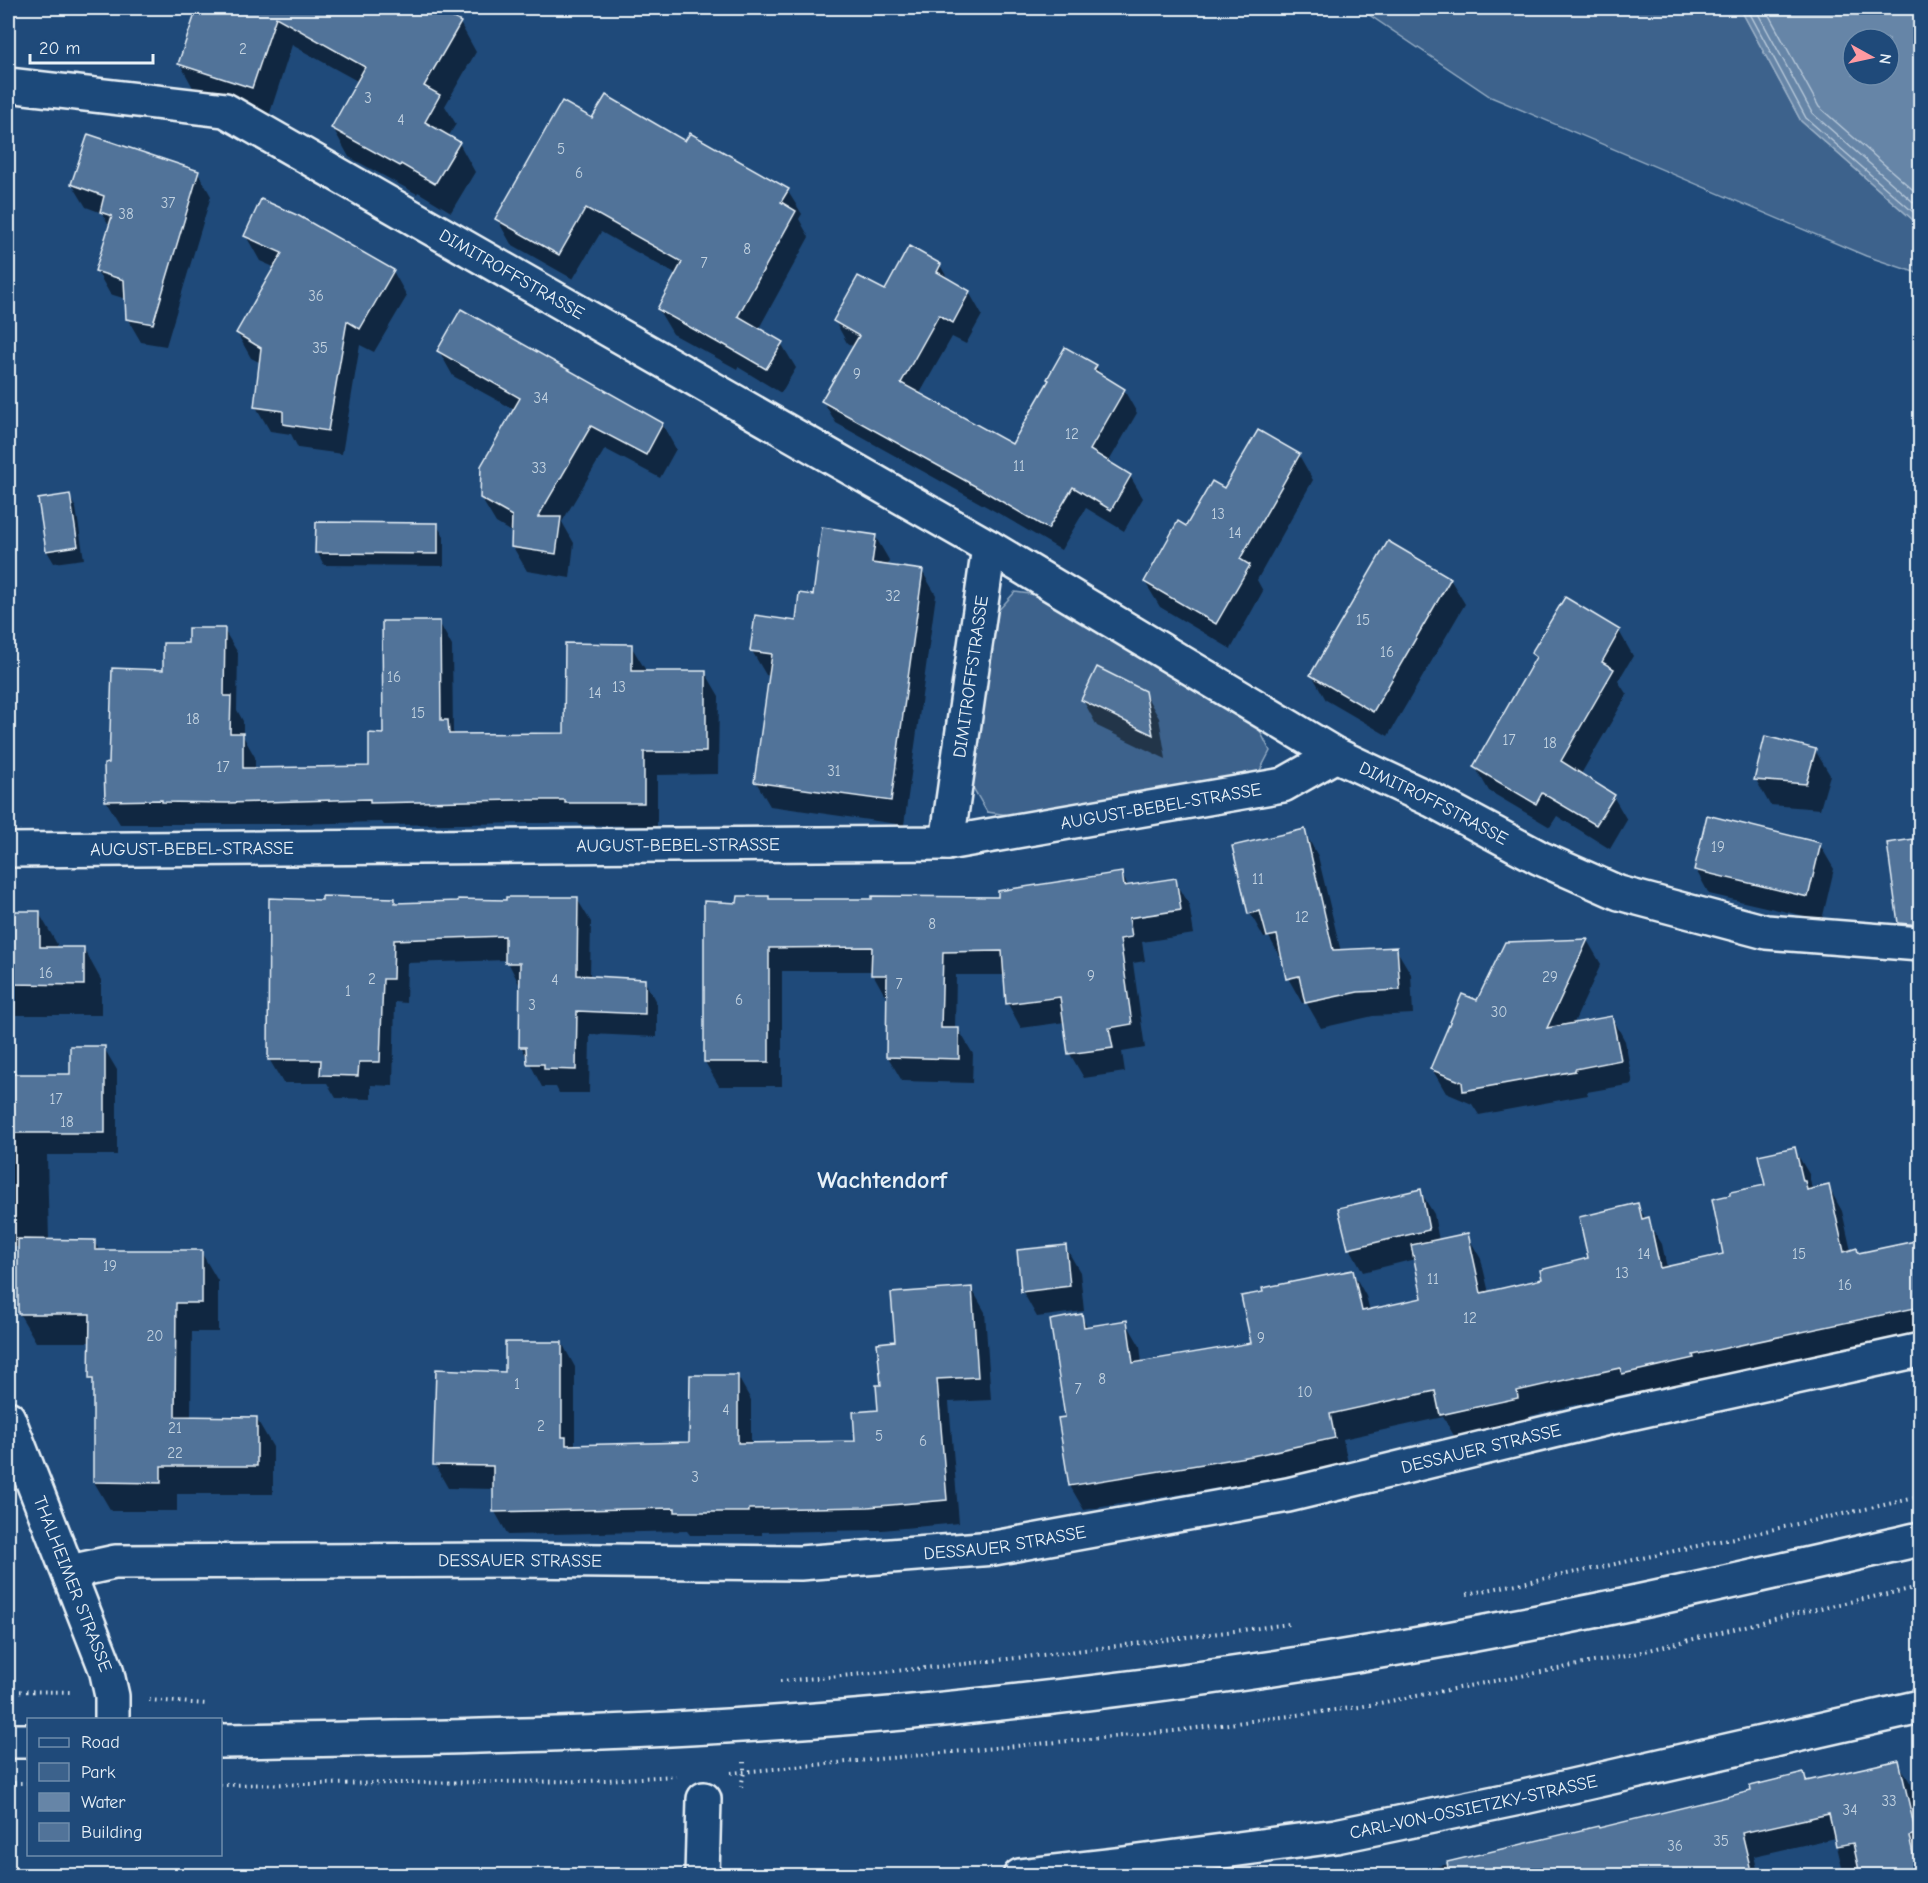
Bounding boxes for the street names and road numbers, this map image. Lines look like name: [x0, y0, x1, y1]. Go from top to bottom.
street label: DIMITROFFSTRASSE: [436, 224, 588, 324]
street label: DIMITROFFSTRASSE: [949, 594, 993, 759]
street label: DIMITROFFSTRASSE: [1356, 757, 1512, 849]
street label: AUGUST-BEBEL-STRASSE: [1059, 778, 1263, 834]
street label: AUGUST-BEBEL-STRASSE: [576, 834, 780, 856]
street label: AUGUST-BEBEL-STRASSE: [90, 837, 294, 860]
street label: DESSAUER STRASSE: [1399, 1419, 1563, 1478]
street label: THALHEIMER STRASSE: [29, 1493, 117, 1675]
street label: DESSAUER STRASSE: [923, 1521, 1088, 1564]
street label: DESSAUER STRASSE: [438, 1549, 602, 1571]
street label: CARL-VON-OSSIETZKY-STRASSE: [1348, 1770, 1600, 1843]

